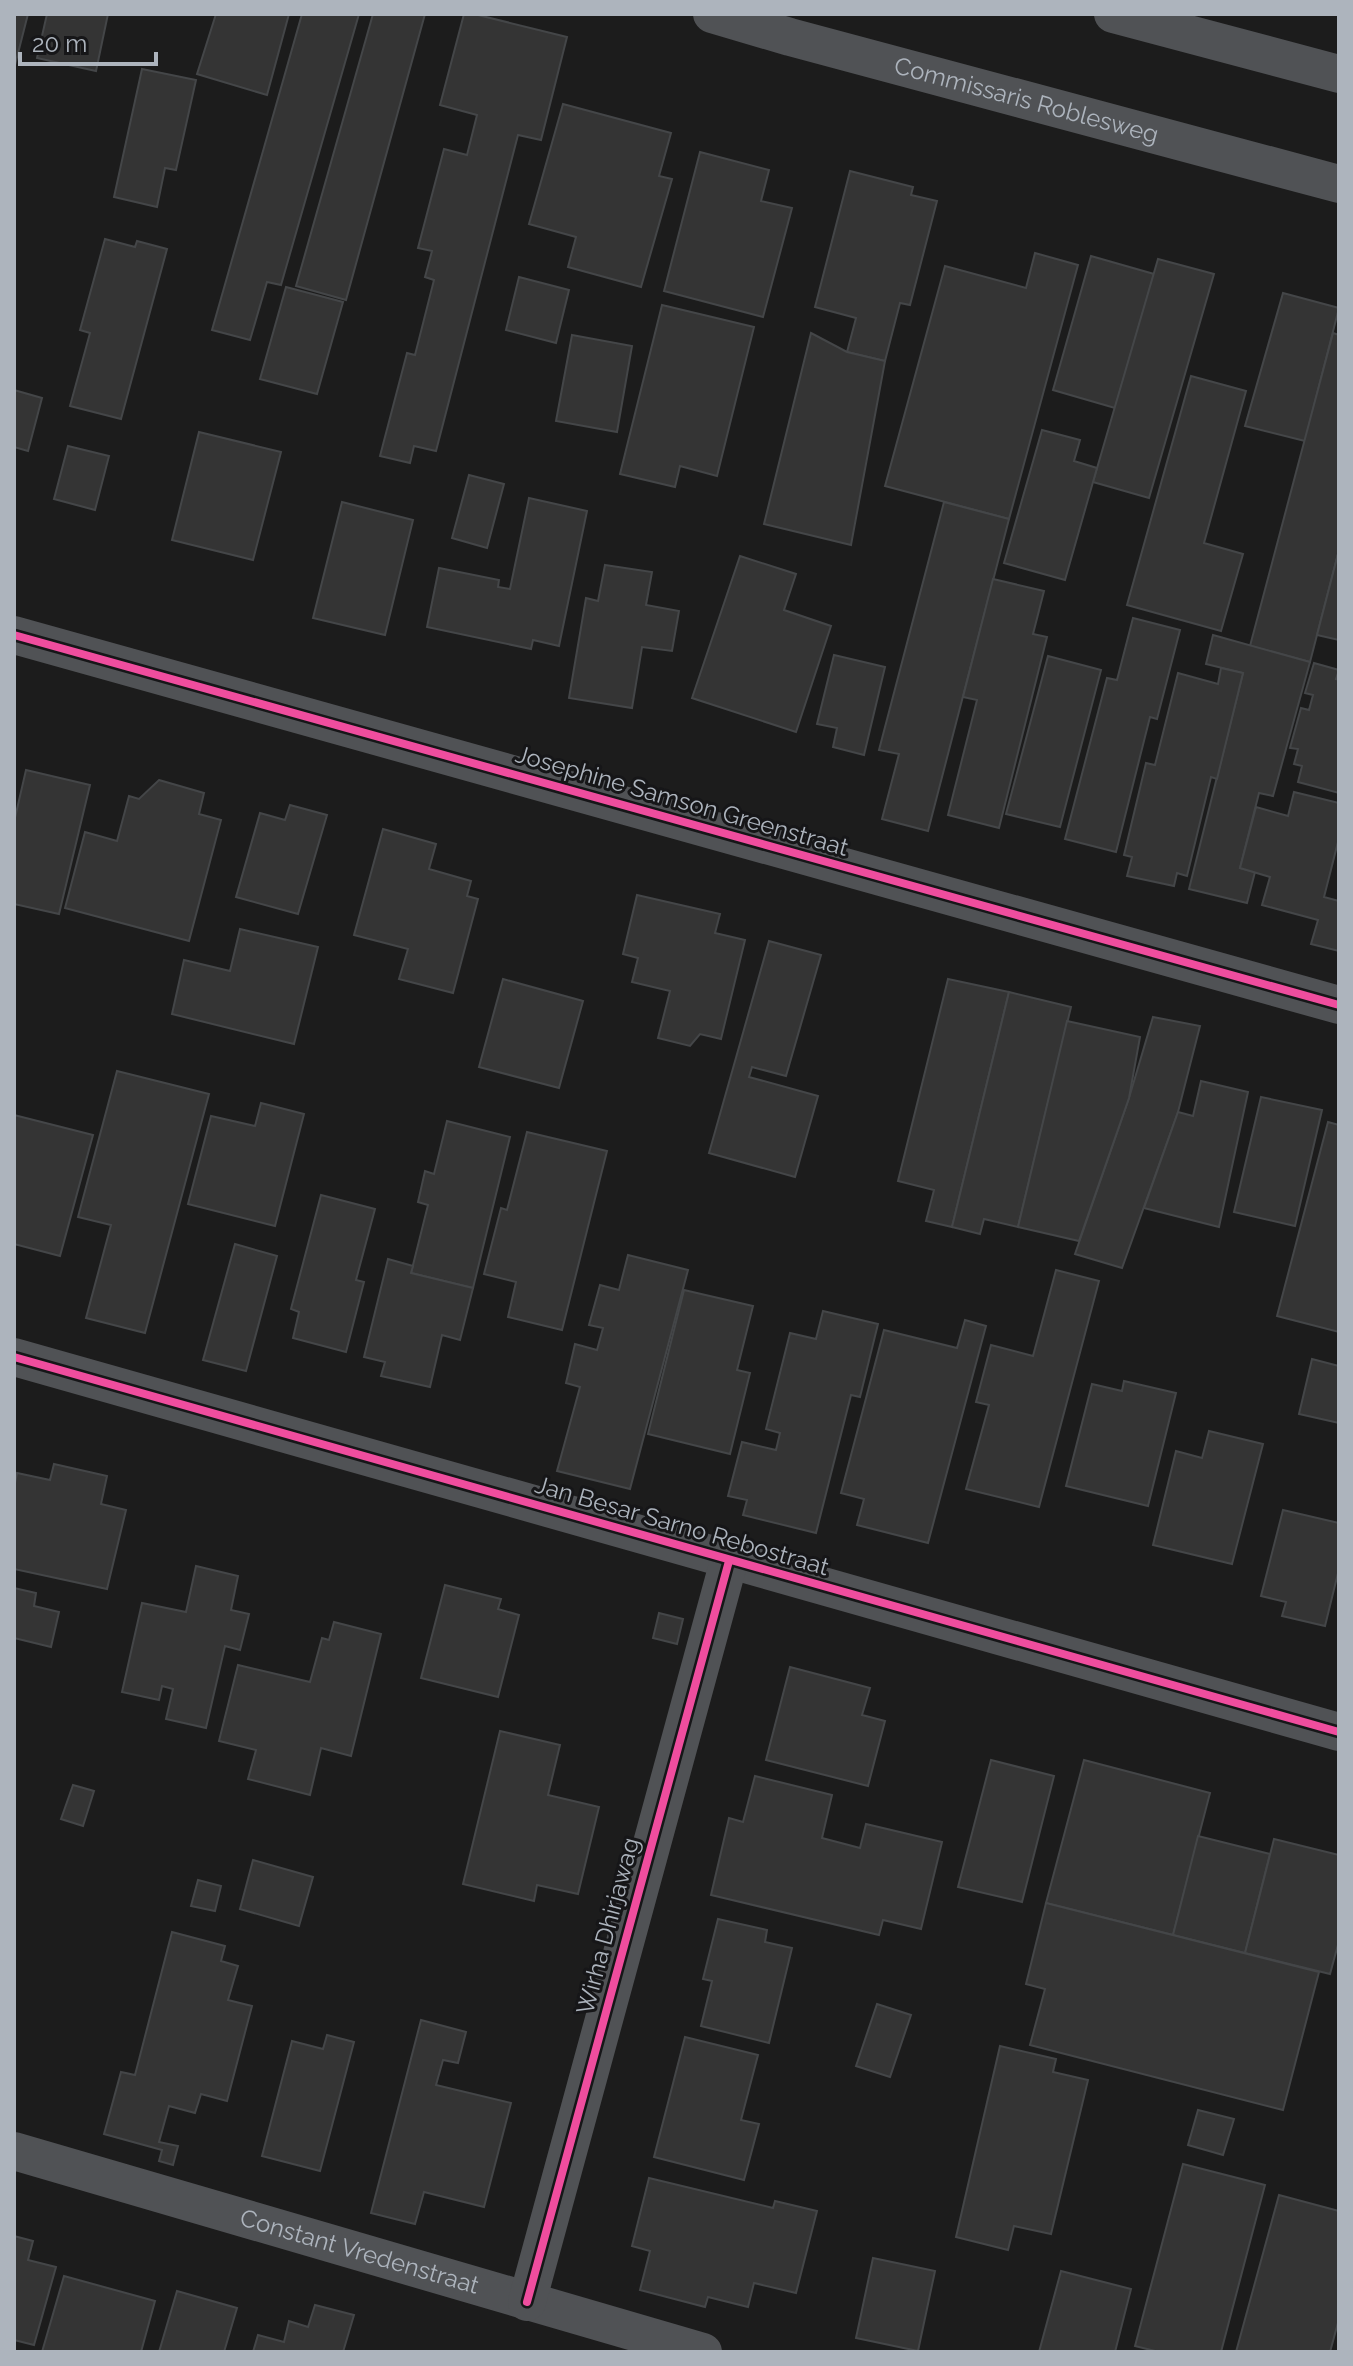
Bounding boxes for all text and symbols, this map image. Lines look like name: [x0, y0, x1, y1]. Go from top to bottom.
scale bar: [20, 16, 156, 66]
text: 20 m: [32, 29, 87, 58]
street label: Commissaris Roblesweg: [891, 51, 1162, 149]
street label: Josephine Samson Greenstraat: [512, 739, 852, 862]
street label: Jan Besar Sarno Rebostraat: [532, 1470, 832, 1581]
street label: Wirha Dhirjawag: [570, 1834, 645, 2018]
street label: Constant Vredenstraat: [237, 2203, 483, 2300]

